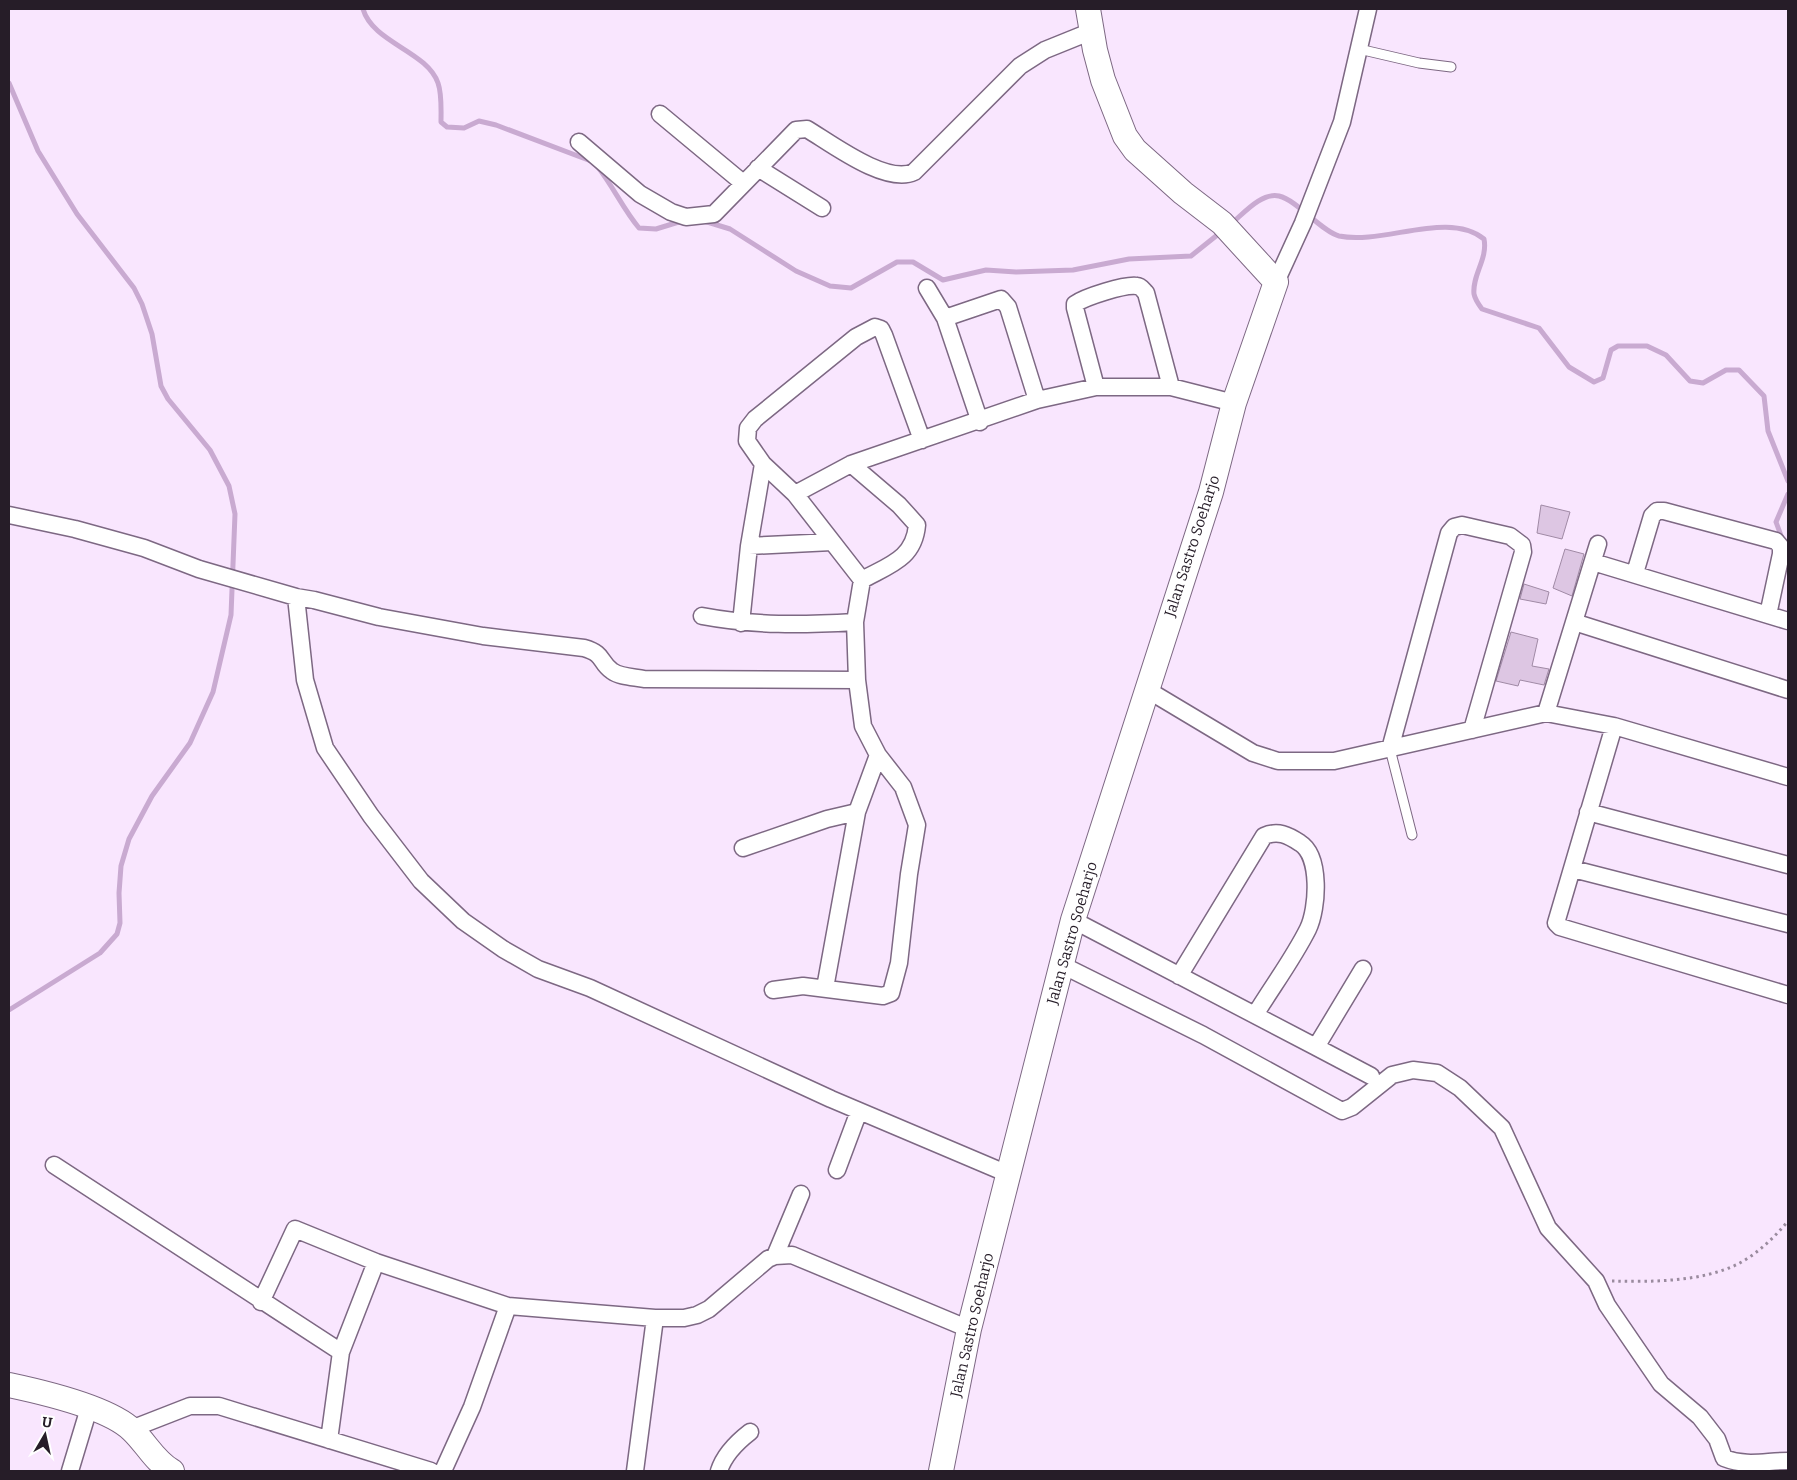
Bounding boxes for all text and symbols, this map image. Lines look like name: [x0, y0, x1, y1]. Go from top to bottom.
street label: Jalan Sastro Soeharjo: [1160, 473, 1223, 620]
street label: Jalan Sastro Soeharjo: [1043, 860, 1101, 1007]
street label: Jalan Sastro Soeharjo: [946, 1251, 997, 1400]
north arrow: [20, 1410, 70, 1460]
text: U: [40, 1413, 54, 1432]

